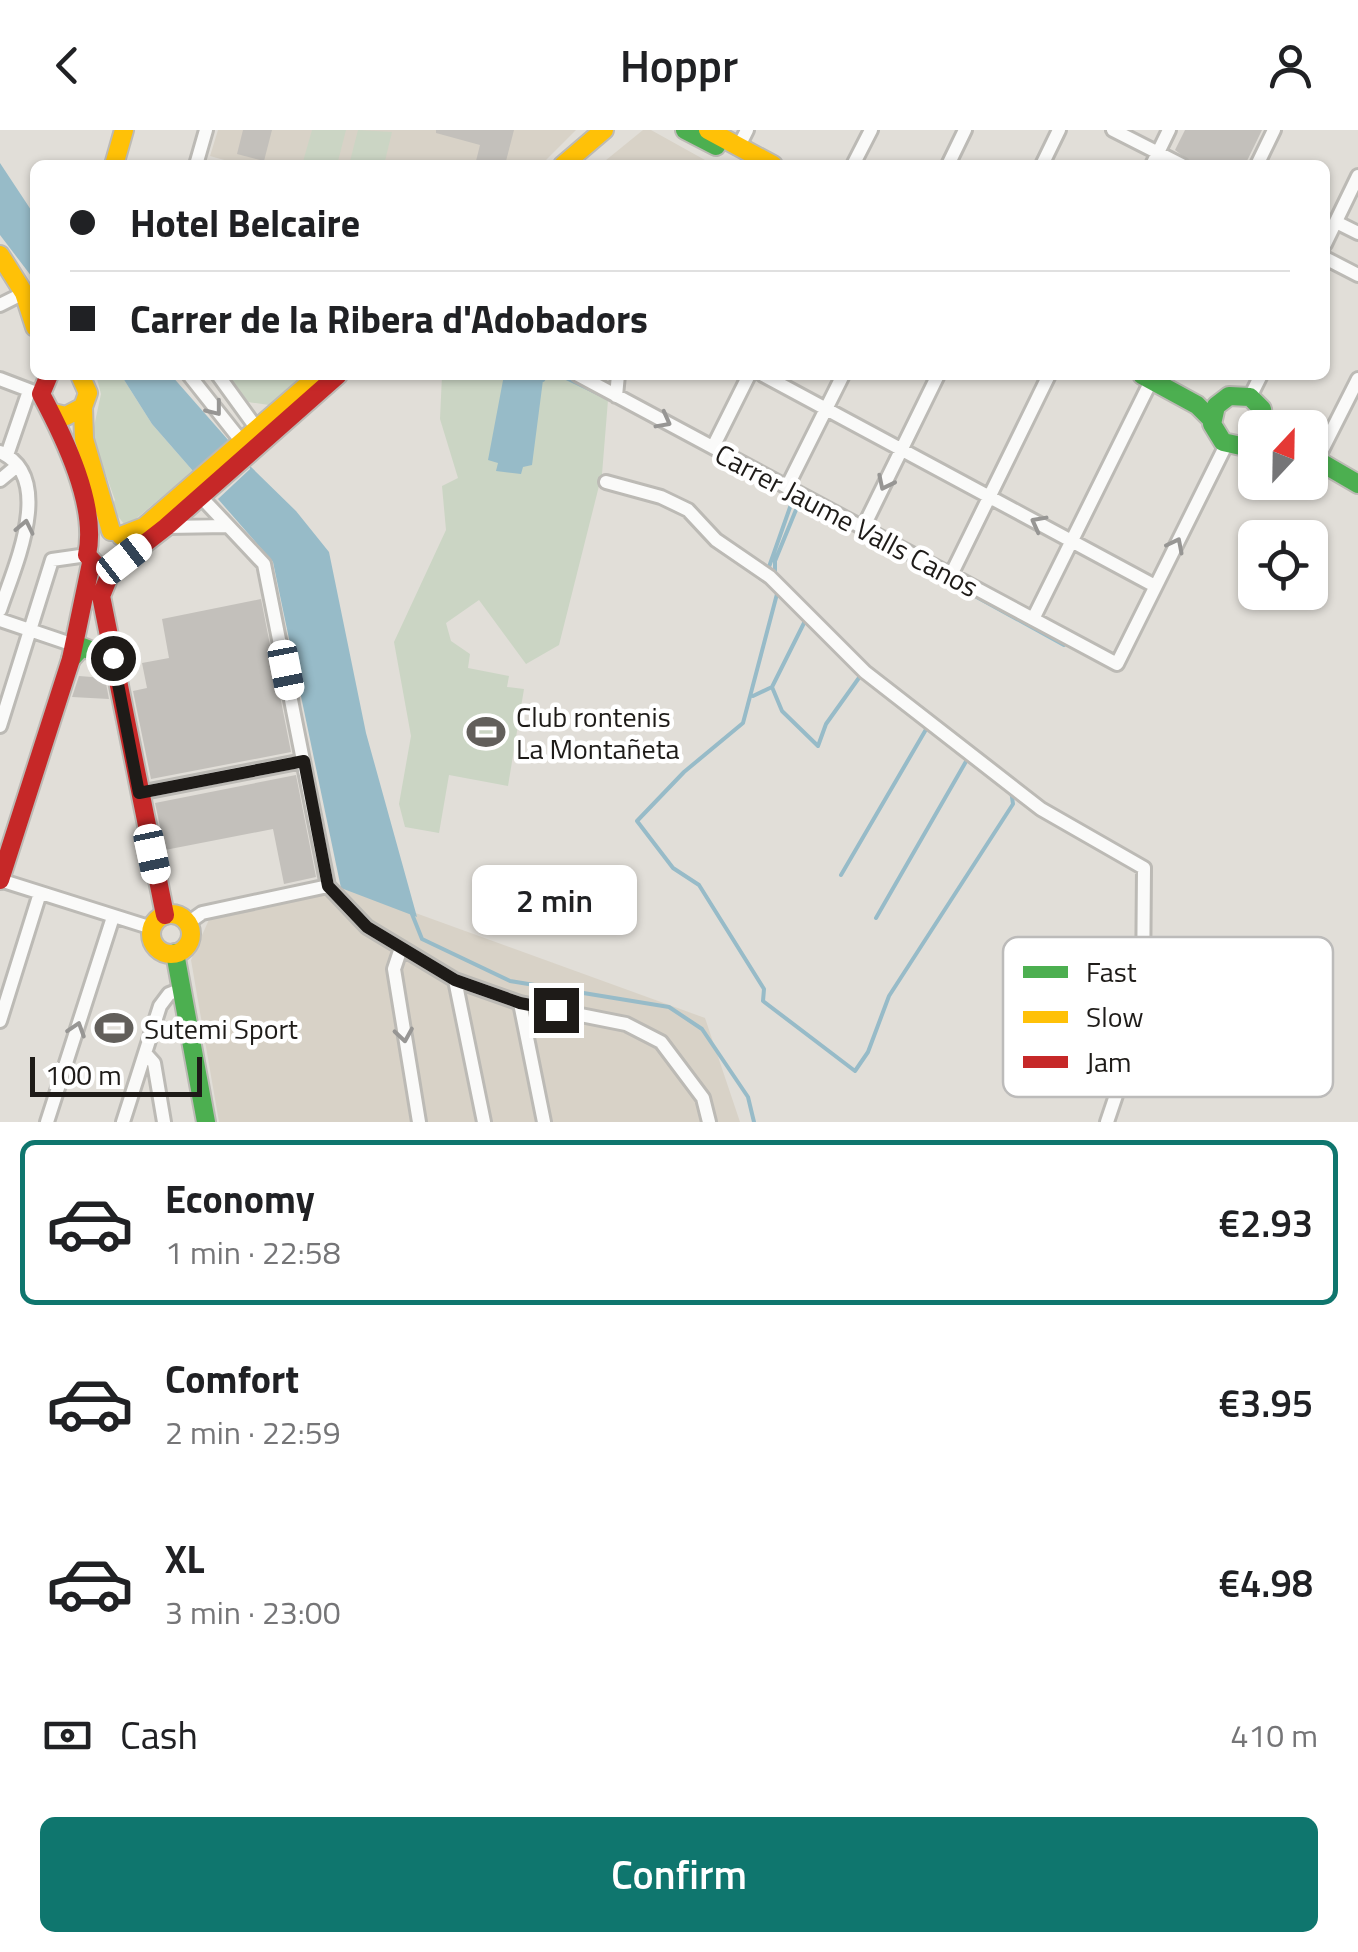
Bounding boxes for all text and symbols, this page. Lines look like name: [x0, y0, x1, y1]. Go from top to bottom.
text: Hoppr: [620, 31, 738, 99]
icon: back: [40, 38, 95, 93]
icon: person: [1263, 38, 1318, 93]
text: Hotel Belcaire: [130, 194, 360, 252]
text: Carrer de la Ribera d'Adobadors: [130, 290, 648, 348]
one-way arrow: [204, 397, 221, 415]
one-way arrow: [653, 409, 671, 428]
north arrow: [1238, 410, 1328, 500]
map controls: [1238, 410, 1328, 610]
street label: Carrer Jaume Valls Canos: [708, 432, 986, 608]
one-way arrow: [877, 473, 897, 491]
one-way arrow: [1031, 516, 1049, 535]
one-way arrow: [13, 519, 34, 536]
button: locate: [1238, 520, 1328, 610]
car: [91, 529, 157, 589]
one-way arrow: [1163, 538, 1183, 556]
route start: [91, 636, 136, 681]
car: [266, 638, 306, 702]
place label: Club rontenis La Montañeta: [516, 695, 680, 770]
sports icon: Club rontenis La Montañeta: [465, 711, 507, 753]
car: [131, 822, 173, 886]
callout: 2 min: [474, 865, 638, 935]
text: 2 min: [516, 876, 593, 924]
legend: [1003, 937, 1333, 1097]
text: Fast: [1086, 950, 1137, 993]
route end: [534, 988, 579, 1033]
text: Slow: [1086, 995, 1144, 1038]
sports icon: Sutemi Sport: [93, 1007, 135, 1049]
place label: Sutemi Sport: [144, 1007, 298, 1050]
one-way arrow: [65, 1021, 86, 1038]
one-way arrow: [393, 1026, 414, 1043]
text: Jam: [1086, 1040, 1132, 1083]
scale bar: [30, 1052, 202, 1096]
text: 100 m: [45, 1053, 122, 1096]
text: Economy: [165, 1170, 315, 1228]
icon: car: [45, 1178, 135, 1268]
text: €2.93: [1219, 1194, 1313, 1252]
text: 1 min · 22:58: [165, 1228, 341, 1276]
text: Comfort: [165, 1350, 299, 1408]
icon: car: [45, 1358, 135, 1448]
text: €3.95: [1219, 1374, 1313, 1432]
text: 2 min · 22:59: [165, 1408, 341, 1456]
text: XL: [165, 1530, 205, 1588]
icon: car: [45, 1538, 135, 1628]
text: €4.98: [1219, 1554, 1313, 1612]
text: 3 min · 23:00: [165, 1588, 341, 1636]
text: Cash: [120, 1706, 198, 1764]
icon: cash: [40, 1708, 95, 1763]
text: 410 m: [1230, 1711, 1318, 1759]
button: Confirm: [40, 1817, 1318, 1932]

